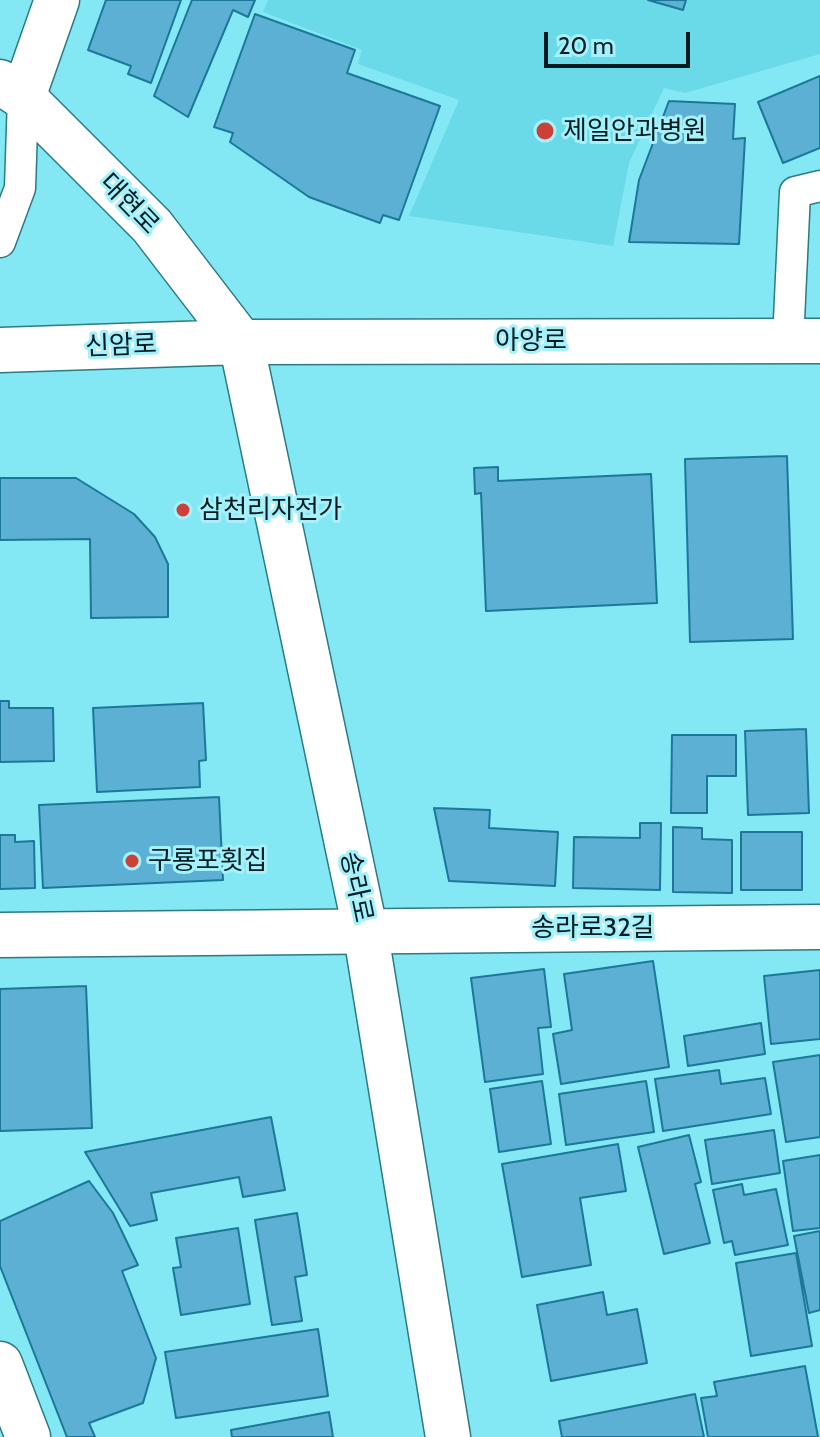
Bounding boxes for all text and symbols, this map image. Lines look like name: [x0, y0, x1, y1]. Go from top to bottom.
scale bar: [548, 16, 694, 66]
text: 20 m: [558, 31, 614, 60]
place label: 제일안과병원: [563, 115, 707, 147]
marker: 제일안과병원: [534, 120, 556, 142]
street label: 대현로: [93, 167, 165, 241]
street label: 아양로: [495, 325, 567, 357]
street label: 신암로: [85, 329, 157, 363]
place label: 삼천리자전가: [199, 494, 343, 526]
marker: 삼천리자전가: [174, 501, 192, 519]
place label: 구룡포횟집: [148, 845, 268, 877]
street label: 송라로: [333, 849, 379, 925]
marker: 구룡포횟집: [123, 852, 141, 870]
street label: 송라로32길: [531, 912, 655, 944]

